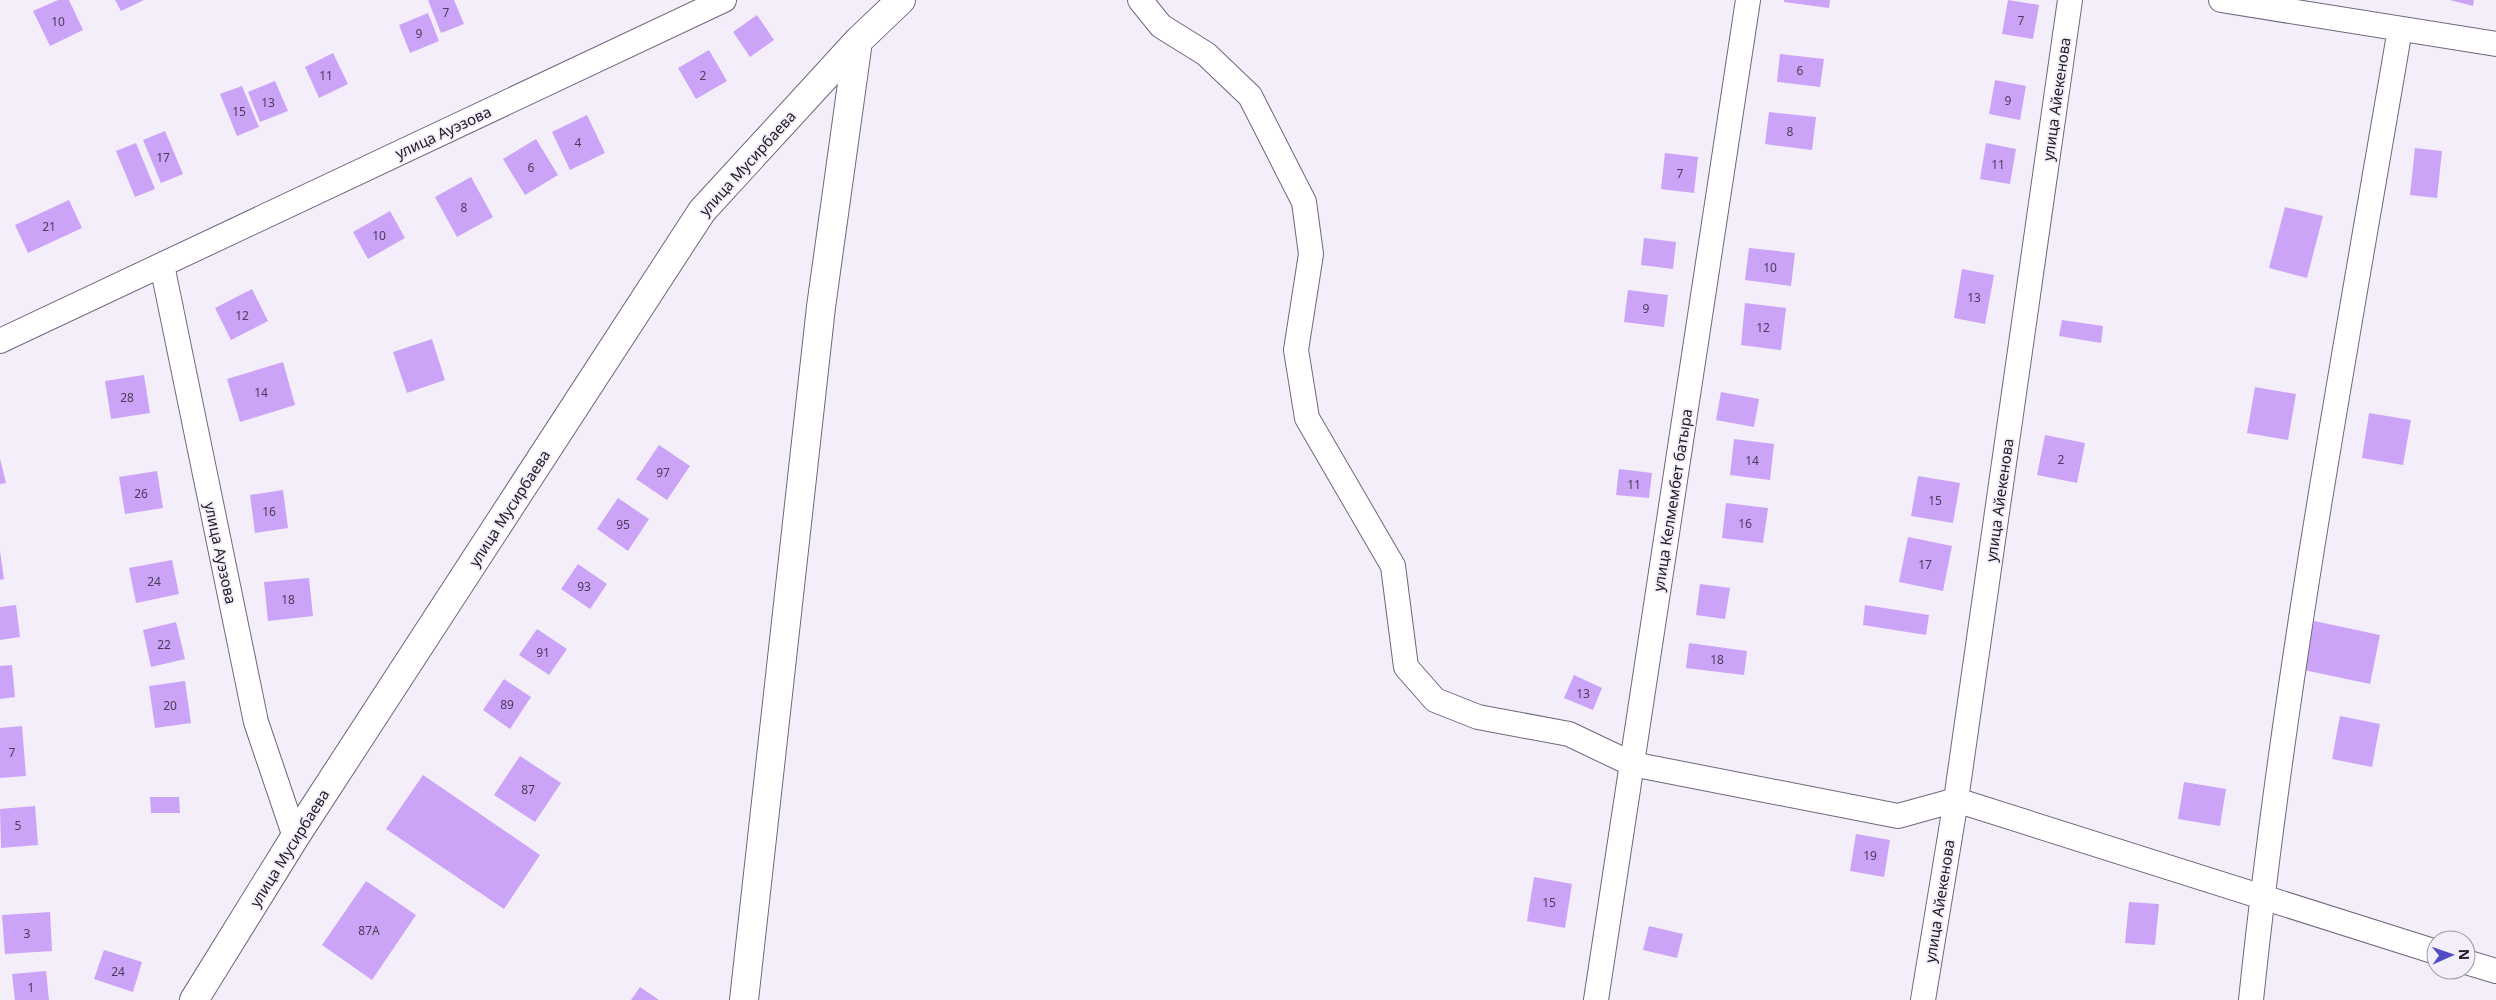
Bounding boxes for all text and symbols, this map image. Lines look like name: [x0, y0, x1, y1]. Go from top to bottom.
house number: 7: [443, 4, 450, 21]
house number: 7: [2018, 12, 2025, 29]
house number: 10: [51, 13, 65, 30]
house number: 9: [416, 25, 423, 42]
street label: улица Айекенова: [2037, 36, 2075, 162]
house number: 6: [1797, 62, 1804, 79]
house number: 11: [319, 67, 333, 84]
house number: 2: [700, 67, 707, 84]
house number: 9: [2005, 92, 2012, 109]
house number: 13: [261, 94, 275, 111]
street label: улица Ауэзова: [392, 101, 494, 163]
house number: 15: [232, 103, 246, 120]
street label: улица Мусирбаева: [694, 106, 800, 220]
house number: 8: [1787, 123, 1794, 140]
house number: 4: [575, 134, 582, 151]
house number: 17: [156, 149, 170, 166]
house number: 11: [1991, 156, 2005, 173]
house number: 6: [528, 159, 535, 176]
house number: 7: [1677, 165, 1684, 182]
house number: 8: [461, 199, 468, 216]
house number: 21: [42, 218, 56, 235]
house number: 10: [372, 227, 386, 244]
house number: 10: [1763, 259, 1777, 276]
house number: 13: [1967, 289, 1981, 306]
house number: 9: [1643, 300, 1650, 317]
house number: 12: [235, 307, 249, 324]
house number: 12: [1756, 319, 1770, 336]
house number: 14: [254, 384, 268, 401]
house number: 28: [120, 389, 134, 406]
street label: улица Келмембет батыра: [1648, 407, 1696, 593]
street label: улица Айекенова: [1980, 437, 2018, 563]
street label: улица Мусирбаева: [464, 446, 554, 570]
house number: 2: [2058, 451, 2065, 468]
house number: 14: [1745, 452, 1759, 469]
house number: 97: [656, 464, 670, 481]
house number: 11: [1627, 476, 1641, 493]
house number: 26: [134, 485, 148, 502]
house number: 15: [1928, 492, 1942, 509]
street label: улица Ауэзова: [200, 500, 242, 606]
house number: 16: [262, 503, 276, 520]
house number: 16: [1738, 515, 1752, 532]
house number: 95: [616, 516, 630, 533]
house number: 17: [1918, 556, 1932, 573]
house number: 24: [147, 573, 161, 590]
house number: 93: [577, 578, 591, 595]
house number: 18: [281, 591, 295, 608]
house number: 22: [157, 636, 171, 653]
house number: 91: [536, 644, 550, 661]
house number: 18: [1710, 651, 1724, 668]
house number: 13: [1576, 685, 1590, 702]
house number: 89: [500, 696, 514, 713]
house number: 20: [163, 697, 177, 714]
house number: 7: [9, 744, 16, 761]
house number: 87: [521, 781, 535, 798]
street label: улица Мусирбаева: [245, 785, 333, 911]
house number: 5: [15, 817, 22, 834]
street label: улица Айекенова: [1919, 838, 1959, 964]
house number: 19: [1863, 847, 1877, 864]
house number: 15: [1542, 894, 1556, 911]
house number: 87А: [358, 922, 380, 939]
house number: 3: [24, 925, 31, 942]
north arrow: [2426, 930, 2476, 980]
text: N: [2455, 949, 2474, 961]
house number: 24: [111, 963, 125, 980]
house number: 1: [28, 979, 34, 996]

